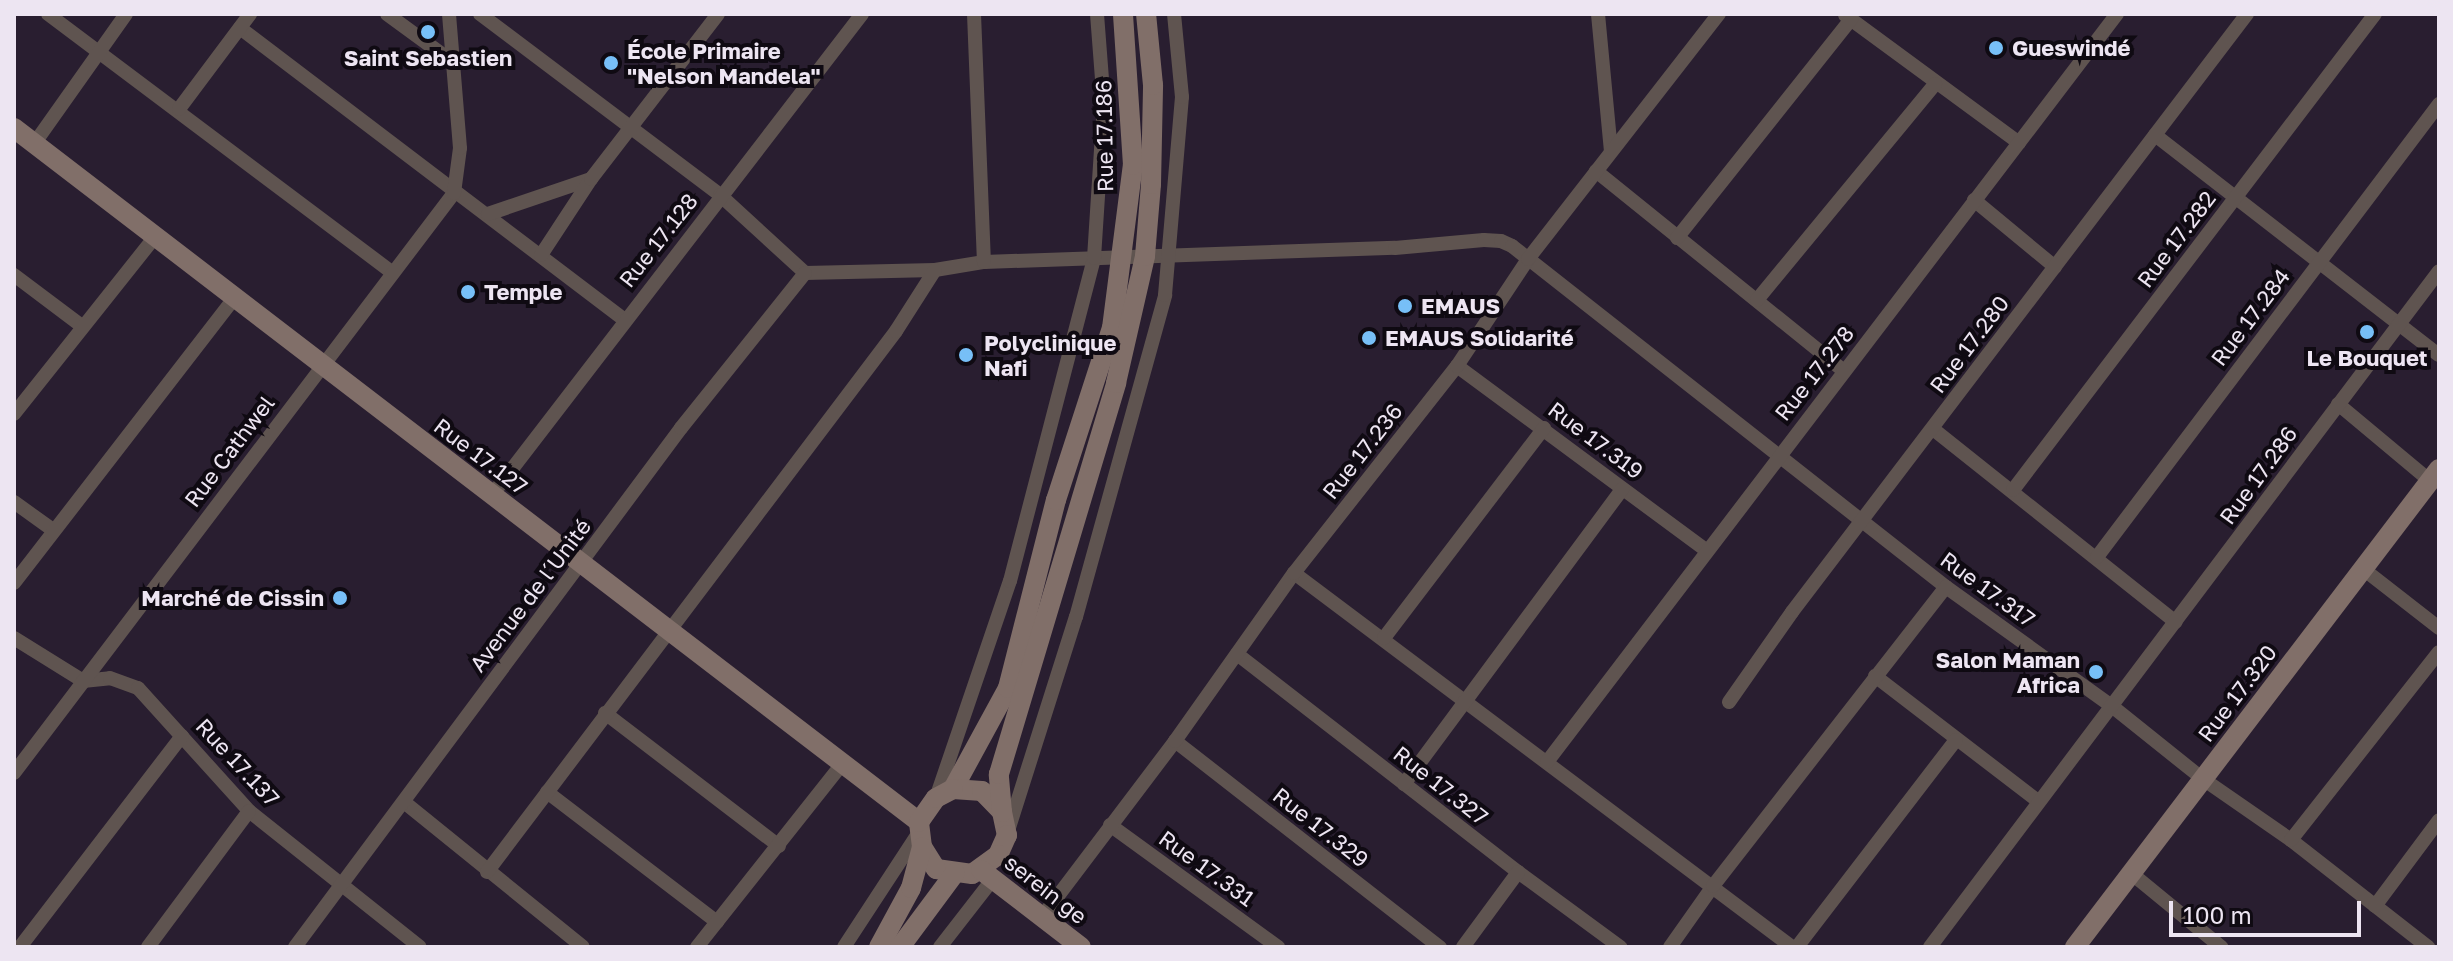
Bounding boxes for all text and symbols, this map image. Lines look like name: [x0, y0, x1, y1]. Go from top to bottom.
marker: Saint Sebastien: [419, 23, 437, 41]
place label: Gueswindé: [2012, 35, 2131, 61]
place label: École Primaire "Nelson Mandela": [627, 37, 821, 88]
marker: Gueswindé: [1987, 39, 2005, 57]
place label: Saint Sebastien: [344, 45, 512, 71]
marker: École Primaire "Nelson Mandela": [602, 54, 620, 72]
street label: Rue 17.186: [1090, 80, 1118, 192]
street label: Rue 17.282: [2131, 186, 2221, 292]
street label: Rue 17.128: [613, 188, 703, 292]
street label: Rue 17.284: [2205, 263, 2295, 371]
place label: Temple: [484, 279, 563, 305]
marker: Temple: [459, 283, 477, 301]
street label: Rue 17.280: [1924, 290, 2014, 398]
place label: EMAUS: [1421, 293, 1500, 319]
marker: EMAUS: [1396, 297, 1414, 315]
street label: Rue 17.278: [1769, 320, 1859, 426]
marker: Le Bouquet: [2358, 323, 2376, 341]
place label: EMAUS Solidarité: [1385, 325, 1574, 351]
place label: Polyclinique Nafi: [984, 329, 1116, 380]
marker: EMAUS Solidarité: [1360, 329, 1378, 347]
marker: Polyclinique Nafi: [955, 344, 977, 366]
place label: Le Bouquet: [2306, 345, 2428, 371]
street label: Rue Cathwel: [179, 390, 279, 512]
street label: Rue 17.319: [1543, 396, 1649, 484]
street label: Rue 17.236: [1317, 398, 1407, 504]
street label: Rue 17.127: [429, 412, 533, 500]
street label: Rue 17.286: [2214, 421, 2302, 529]
street label: Avenue de l´Unité: [464, 513, 596, 677]
street label: Rue 17.317: [1936, 546, 2040, 632]
place label: Marché de Cissin: [141, 585, 324, 611]
marker: Marché de Cissin: [331, 589, 349, 607]
street label: Rue 17.320: [2192, 639, 2282, 747]
place label: Salon Maman Africa: [1936, 646, 2080, 698]
marker: Salon Maman Africa: [2087, 663, 2105, 681]
street label: Rue 17.137: [191, 713, 285, 811]
street label: Rue 17.327: [1389, 740, 1493, 830]
street label: Rue 17.329: [1268, 782, 1374, 872]
street label: Rue 17.331: [1154, 825, 1260, 911]
street label: serein ge: [1000, 849, 1092, 929]
scale bar: [2173, 885, 2365, 935]
text: 100 m: [2183, 900, 2252, 929]

